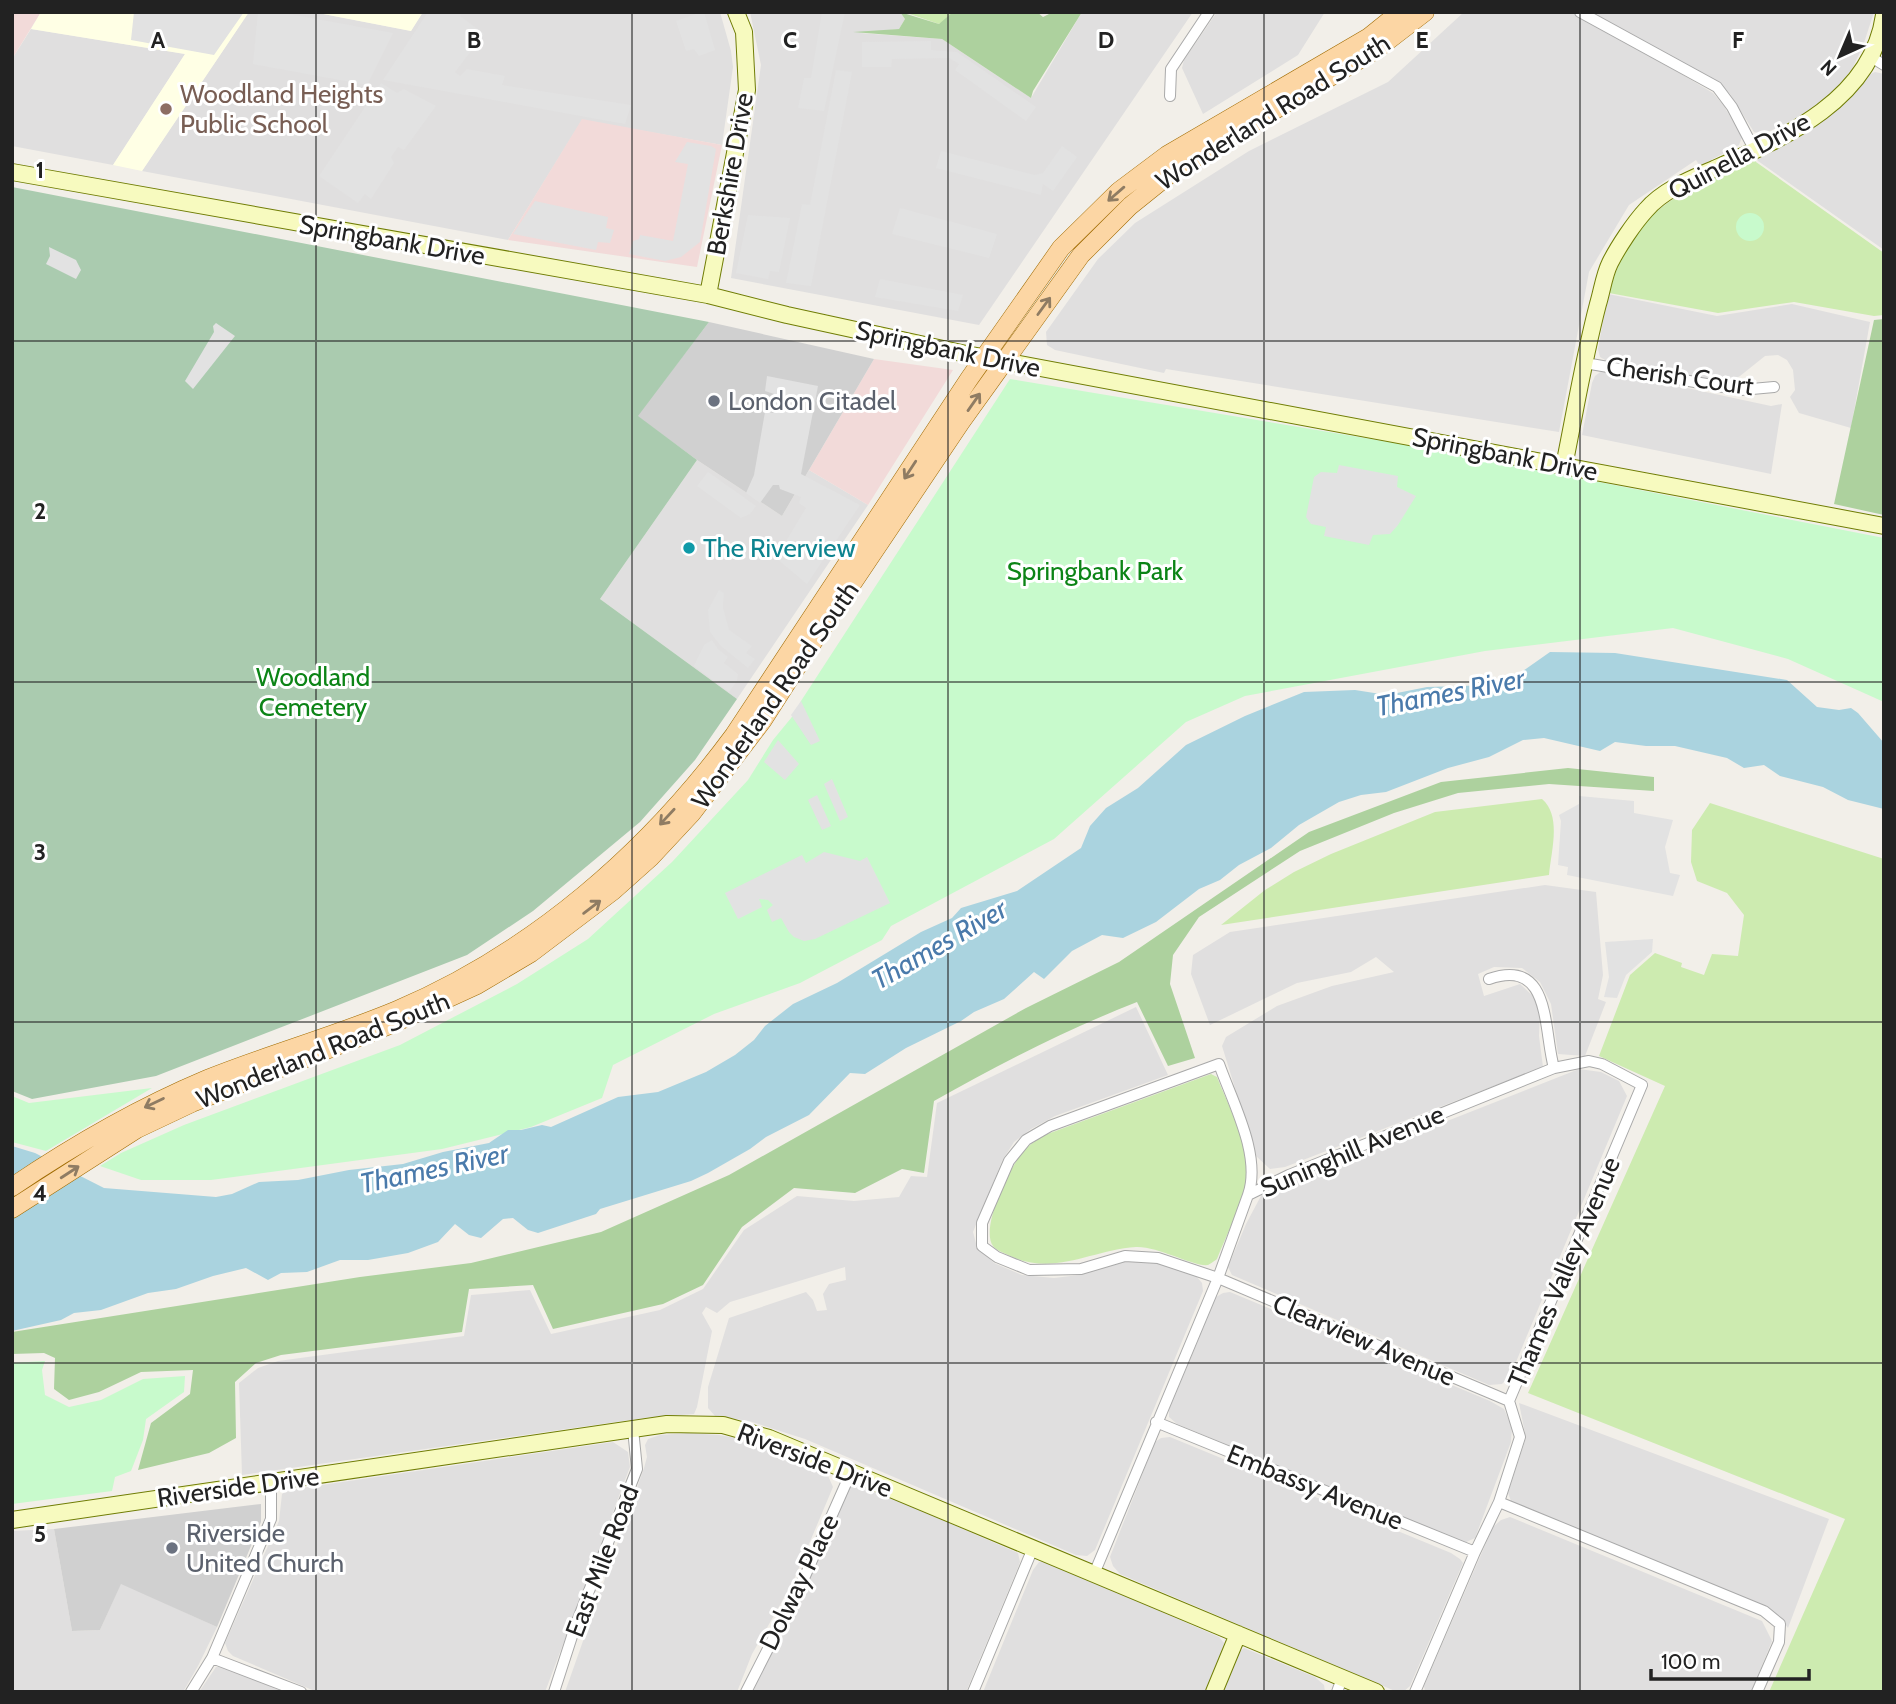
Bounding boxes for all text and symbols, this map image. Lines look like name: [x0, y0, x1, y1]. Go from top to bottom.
north arrow: [1805, 21, 1875, 91]
text: A: [151, 26, 166, 54]
text: B: [467, 26, 481, 54]
text: C: [783, 26, 797, 54]
text: D: [1098, 26, 1114, 54]
text: E: [1415, 26, 1429, 54]
text: F: [1732, 26, 1744, 54]
street label: Wonderland Road South: [1150, 27, 1396, 197]
text: N: [1816, 55, 1841, 81]
place label: Woodland Heights Public School: [180, 78, 383, 140]
street label: Berkshire Drive: [700, 90, 760, 258]
marker: Woodland Heights Public School: [158, 101, 174, 117]
street label: Quinella Drive: [1663, 105, 1815, 207]
text: 1: [36, 156, 44, 184]
one-way arrow: [1107, 186, 1125, 202]
street label: Springbank Drive: [297, 208, 487, 272]
one-way arrow: [1037, 297, 1051, 316]
street label: Springbank Drive: [853, 314, 1043, 384]
street label: Cherish Court: [1604, 350, 1756, 402]
place label: London Citadel: [728, 385, 896, 417]
marker: London Citadel: [706, 393, 722, 409]
one-way arrow: [967, 393, 981, 412]
street label: Springbank Drive: [1410, 420, 1600, 488]
one-way arrow: [903, 460, 917, 479]
text: 2: [34, 497, 46, 525]
place label: The Riverview: [703, 532, 856, 564]
marker: The Riverview: [681, 540, 697, 556]
park label: Springbank Park: [1007, 555, 1184, 587]
street label: Wonderland Road South: [684, 575, 866, 815]
park label: Woodland Cemetery: [256, 661, 370, 723]
water label: Thames River: [1373, 661, 1529, 723]
one-way arrow: [659, 808, 676, 825]
text: 3: [34, 838, 46, 866]
water label: Thames River: [865, 891, 1014, 996]
one-way arrow: [582, 900, 601, 914]
street label: Wonderland Road South: [192, 985, 454, 1115]
one-way arrow: [144, 1096, 165, 1110]
street label: Suninghill Avenue: [1255, 1098, 1449, 1204]
water label: Thames River: [357, 1135, 513, 1200]
street label: Thames Valley Avenue: [1501, 1152, 1627, 1392]
one-way arrow: [59, 1164, 79, 1178]
text: 4: [33, 1179, 47, 1207]
street label: Clearview Avenue: [1268, 1287, 1460, 1393]
street label: Riverside Drive: [733, 1416, 897, 1504]
street label: Embassy Avenue: [1222, 1437, 1408, 1537]
street label: Riverside Drive: [155, 1460, 321, 1514]
street label: East Mile Road: [558, 1480, 646, 1642]
street label: Dolway Place: [752, 1509, 846, 1655]
place label: Riverside United Church: [186, 1517, 344, 1579]
text: 5: [34, 1520, 46, 1548]
marker: Riverside United Church: [164, 1540, 180, 1556]
scale bar: [1651, 1638, 1808, 1682]
text: 100 m: [1661, 1649, 1720, 1674]

